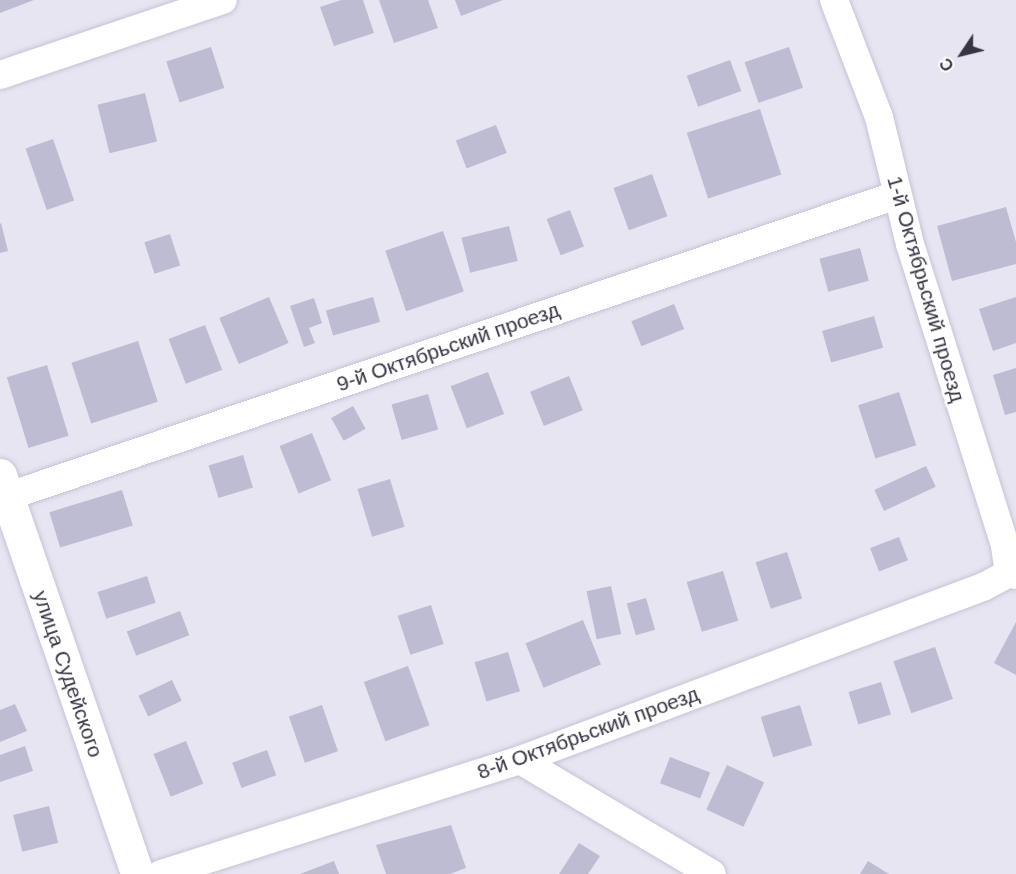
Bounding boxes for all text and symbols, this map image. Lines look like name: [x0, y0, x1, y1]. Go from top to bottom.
north arrow: [932, 24, 992, 84]
text: С: [937, 55, 957, 74]
street label: 1-й Октябрьский проезд: [882, 173, 970, 405]
street label: 9-й Октябрьский проезд: [333, 297, 563, 397]
street label: улица Судейского: [28, 587, 108, 761]
street label: 8-й Октябрьский проезд: [474, 681, 702, 785]

